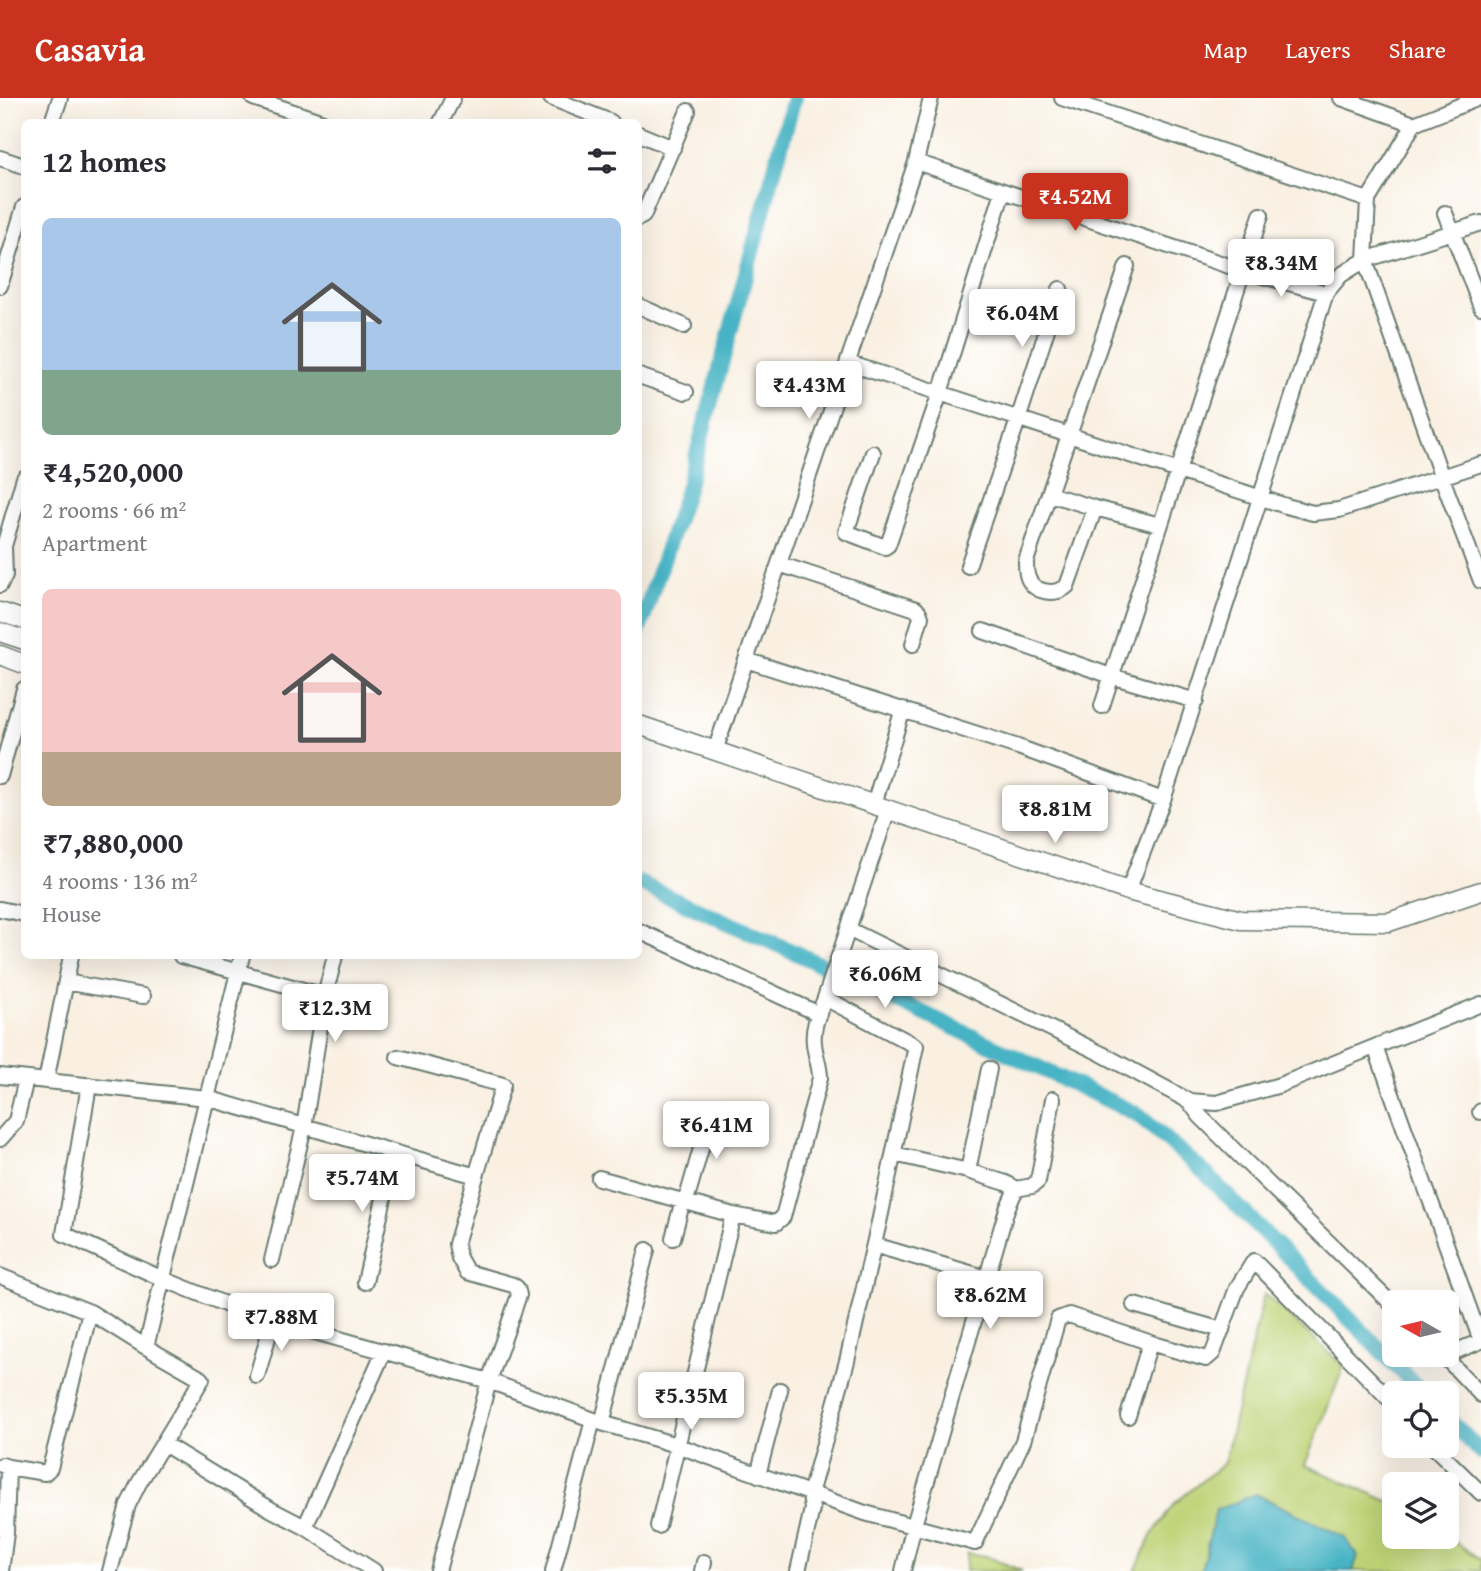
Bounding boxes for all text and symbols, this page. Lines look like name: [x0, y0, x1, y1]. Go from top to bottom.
text: Casavia: [35, 25, 145, 73]
text: Map: [1204, 32, 1247, 67]
text: Layers: [1285, 32, 1351, 67]
text: Share: [1389, 32, 1446, 67]
text: 12 homes: [42, 139, 167, 183]
icon: filters: [583, 142, 621, 180]
pin: ₹4.52M: [1018, 174, 1132, 233]
text: ₹4.52M: [1038, 179, 1112, 212]
pin: ₹8.34M: [1224, 240, 1338, 299]
text: ₹8.34M: [1244, 245, 1318, 278]
icon: home: [269, 264, 395, 390]
pin: ₹6.04M: [965, 289, 1079, 349]
text: ₹6.04M: [985, 295, 1059, 328]
pin: ₹4.43M: [752, 362, 866, 421]
text: ₹4.43M: [772, 367, 846, 400]
text: ₹4,520,000: [42, 449, 183, 493]
text: 2 rooms · 66 m²: [42, 493, 186, 526]
text: Apartment: [42, 526, 147, 559]
icon: home: [269, 635, 395, 761]
pin: ₹8.81M: [998, 786, 1112, 845]
text: ₹8.81M: [1018, 791, 1092, 824]
text: ₹7,880,000: [42, 820, 183, 864]
text: 4 rooms · 136 m²: [42, 864, 197, 897]
text: House: [42, 897, 101, 930]
pin: ₹6.06M: [828, 950, 942, 1010]
text: ₹6.06M: [848, 956, 922, 989]
pin: ₹12.3M: [278, 984, 392, 1044]
text: ₹12.3M: [298, 990, 372, 1023]
pin: ₹6.41M: [659, 1102, 773, 1161]
text: ₹6.41M: [679, 1107, 753, 1140]
pin: ₹5.74M: [305, 1154, 419, 1214]
text: ₹5.74M: [325, 1160, 399, 1193]
pin: ₹8.62M: [933, 1272, 1047, 1331]
text: ₹8.62M: [953, 1277, 1027, 1310]
north arrow: [1382, 1290, 1460, 1367]
map controls: [1382, 1290, 1459, 1549]
pin: ₹7.88M: [224, 1294, 338, 1353]
text: ₹7.88M: [244, 1299, 318, 1332]
pin: ₹5.35M: [634, 1372, 748, 1432]
text: ₹5.35M: [654, 1378, 728, 1411]
button: locate: [1382, 1381, 1459, 1458]
button: layers: [1382, 1472, 1459, 1549]

